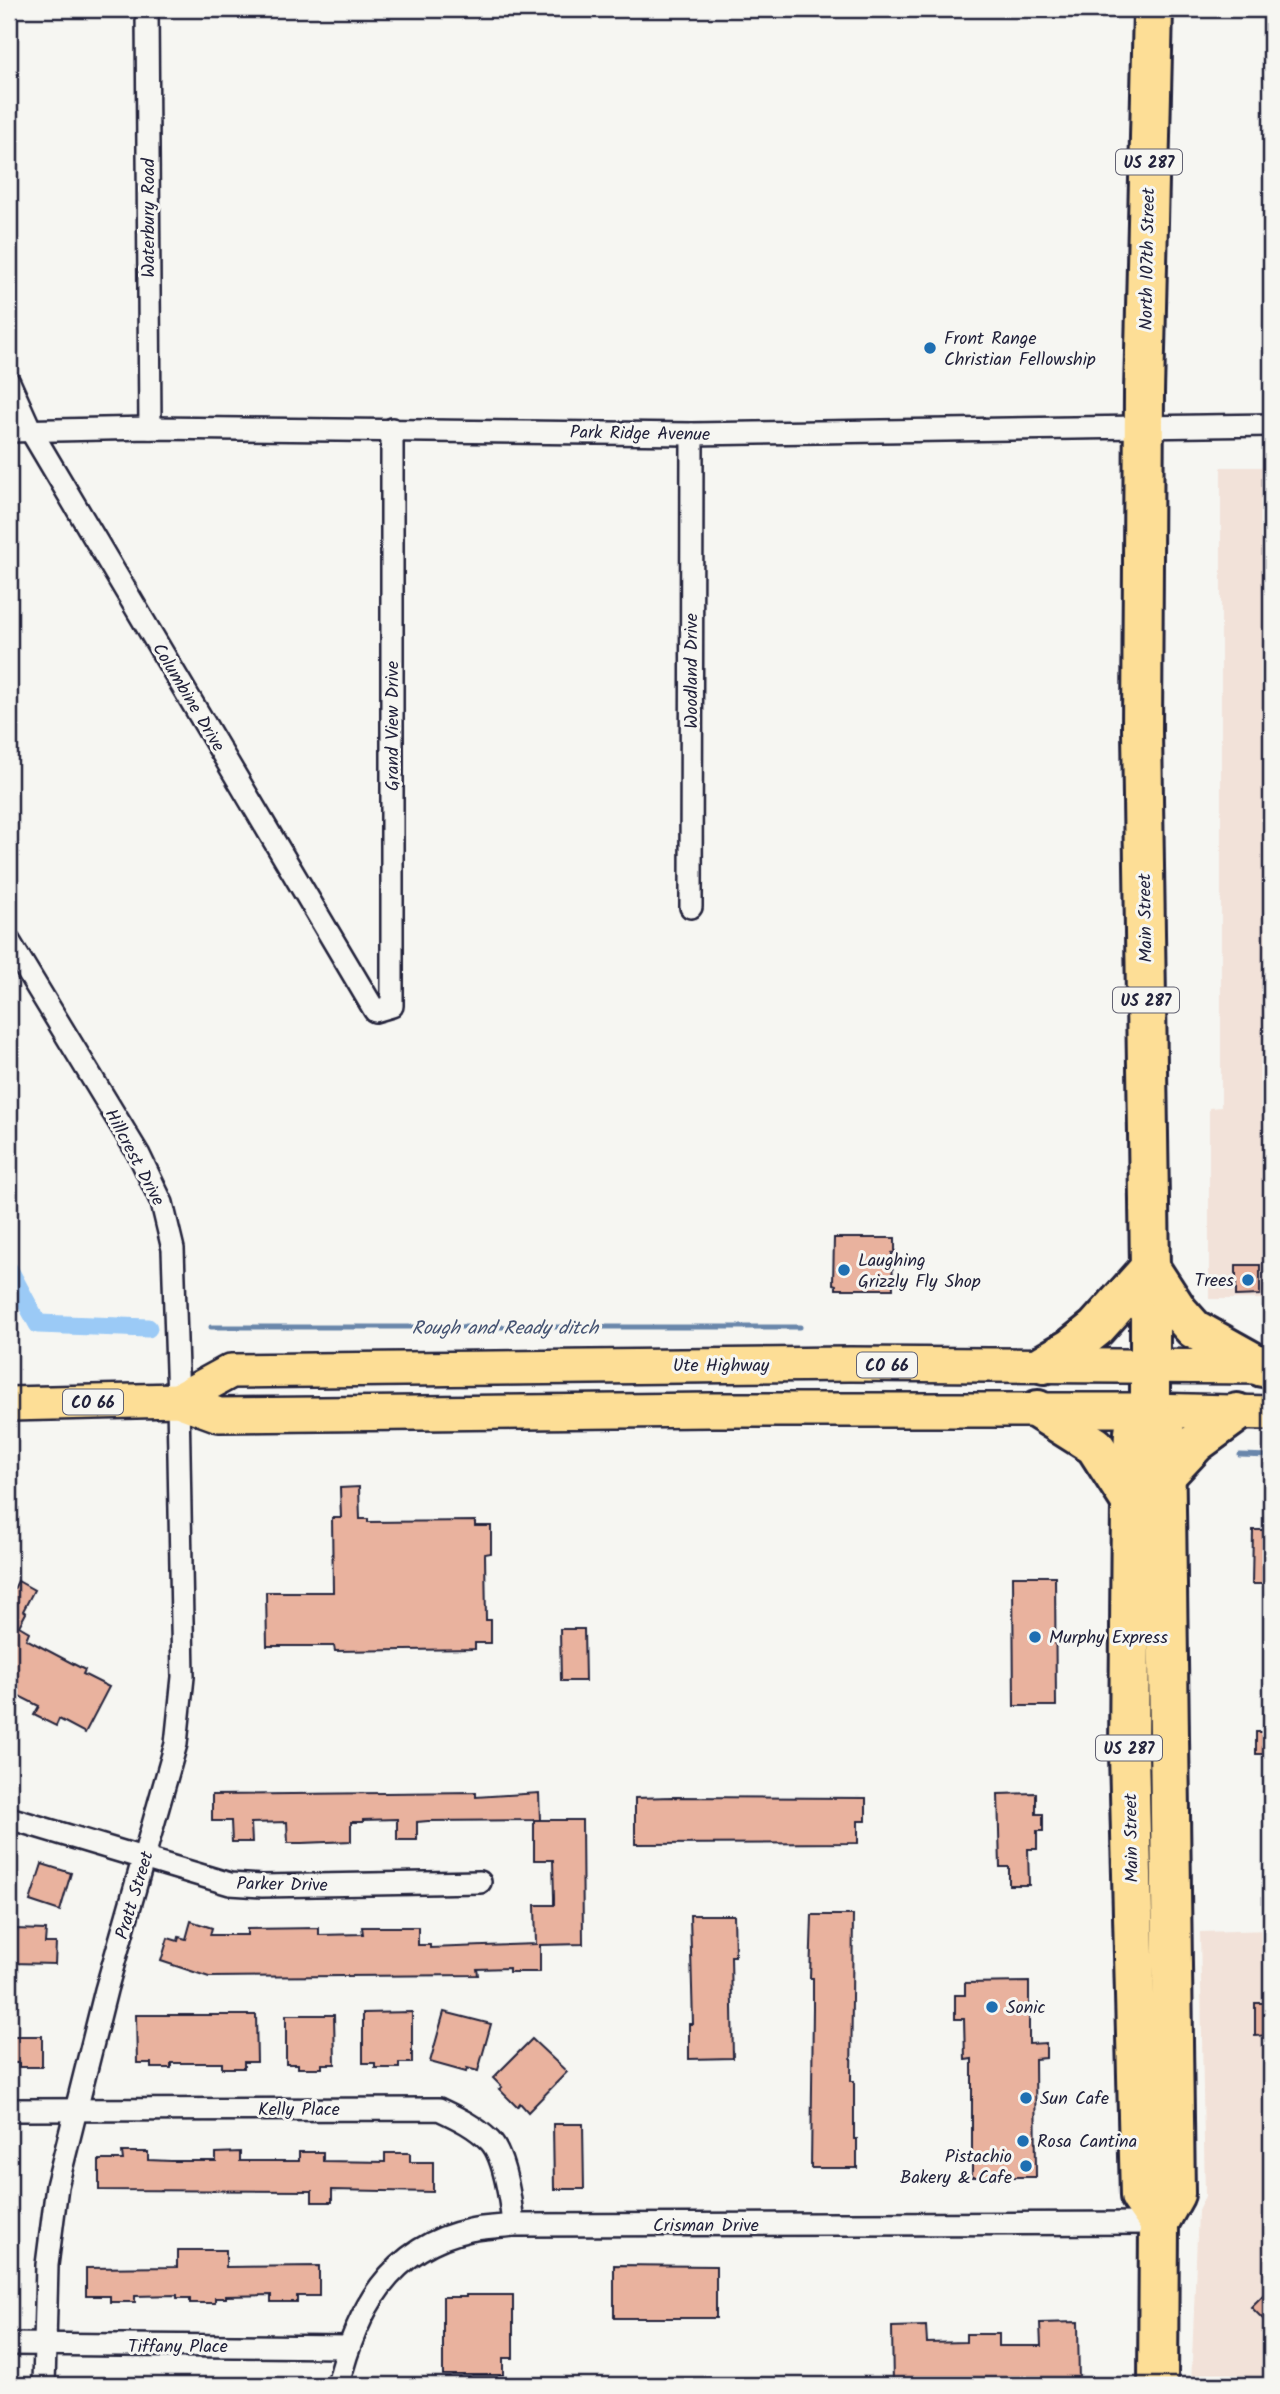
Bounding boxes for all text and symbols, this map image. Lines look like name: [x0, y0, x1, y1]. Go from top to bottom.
road number: US 287: [1116, 150, 1182, 174]
street label: Waterbury Road: [135, 157, 164, 278]
street label: North 107th Street: [1133, 186, 1164, 331]
place label: Front Range Christian Fellowship: [944, 325, 1096, 375]
marker: Front Range Christian Fellowship: [922, 340, 938, 356]
street label: Park Ridge Avenue: [569, 419, 710, 450]
street label: Woodland Drive: [678, 613, 707, 729]
street label: Columbine Drive: [144, 638, 232, 758]
street label: Grand View Drive: [379, 661, 408, 791]
street label: Main Street: [1131, 872, 1162, 963]
road number: US 287: [1113, 988, 1179, 1012]
street label: Hillcrest Drive: [96, 1104, 172, 1212]
place label: Laughing Grizzly Fly Shop: [858, 1247, 981, 1297]
marker: Laughing Grizzly Fly Shop: [836, 1262, 852, 1278]
place label: Trees: [1195, 1267, 1234, 1296]
marker: Trees: [1240, 1272, 1256, 1288]
water label: Rough and Ready ditch: [412, 1314, 600, 1344]
street label: Ute Highway: [673, 1352, 770, 1381]
road number: CO 66: [857, 1352, 917, 1378]
road number: CO 66: [63, 1390, 123, 1414]
place label: Murphy Express: [1049, 1624, 1168, 1653]
marker: Murphy Express: [1027, 1629, 1043, 1645]
road number: US 287: [1096, 1736, 1162, 1760]
street label: Main Street: [1117, 1792, 1148, 1883]
street label: Pratt Street: [108, 1847, 163, 1943]
street label: Parker Drive: [236, 1870, 328, 1901]
place label: Sonic: [1006, 1994, 1046, 2023]
marker: Sonic: [984, 1999, 1000, 2015]
place label: Sun Cafe: [1040, 2085, 1109, 2114]
marker: Sun Cafe: [1018, 2090, 1034, 2106]
street label: Kelly Place: [258, 2096, 340, 2125]
place label: Rosa Cantina: [1037, 2128, 1137, 2157]
marker: Rosa Cantina: [1015, 2133, 1031, 2149]
place label: Pistachio Bakery & Cafe: [900, 2143, 1012, 2193]
marker: Pistachio Bakery & Cafe: [1018, 2158, 1034, 2174]
street label: Crisman Drive: [653, 2212, 759, 2241]
street label: Tiffany Place: [128, 2333, 228, 2362]

